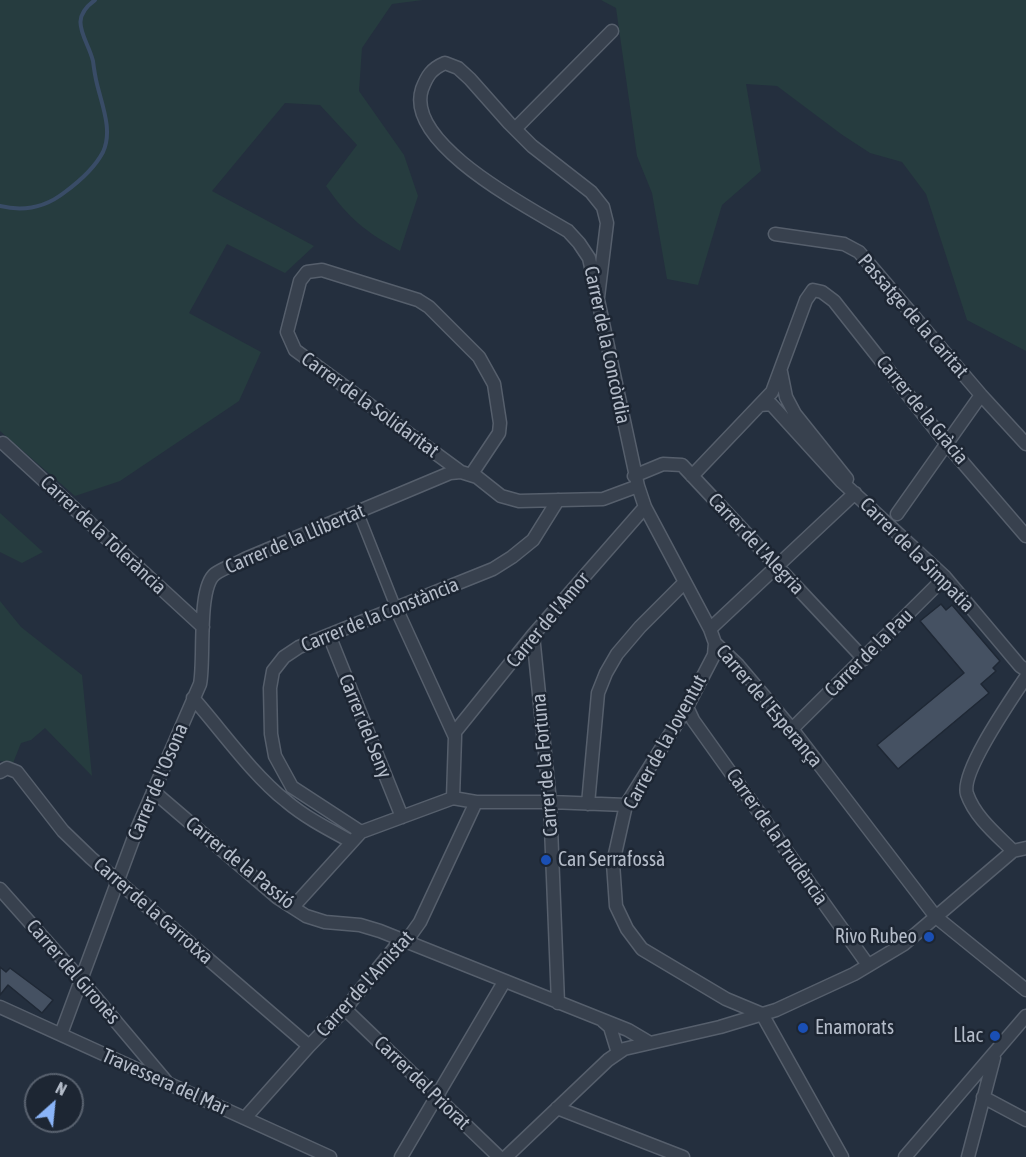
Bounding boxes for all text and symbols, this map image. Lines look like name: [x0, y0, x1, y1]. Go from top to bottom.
street label: Passatge de la Caritat: [853, 249, 973, 383]
street label: Carrer de la Concòrdia: [579, 264, 635, 426]
street label: Carrer de la Solidaritat: [297, 347, 443, 463]
street label: Carrer de la Gràcia: [871, 351, 973, 469]
street label: Carrer de la Tolerància: [35, 470, 171, 600]
street label: Carrer de l'Alegria: [703, 488, 809, 600]
street label: Carrer de la Simpatia: [855, 493, 979, 617]
street label: Carrer de la Llibertat: [222, 499, 368, 579]
street label: Carrer de l'Amor: [501, 567, 595, 673]
street label: Carrer de la Constància: [298, 572, 462, 658]
street label: Carrer de la Pau: [820, 604, 918, 702]
street label: Carrer de l'Esperança: [711, 640, 827, 772]
street label: Carrer del Seny: [333, 671, 397, 781]
street label: Carrer de la Joventut: [618, 671, 712, 813]
street label: Carrer de la Fortuna: [527, 692, 563, 838]
street label: Carrer de l'Osona: [123, 720, 193, 844]
street label: Carrer de la Prudència: [721, 764, 833, 910]
street label: Carrer de la Passió: [181, 812, 299, 914]
place label: Can Serrafossà: [558, 848, 665, 872]
street label: Carrer de la Garrotxa: [88, 853, 218, 969]
marker: Can Serrafossà: [539, 853, 553, 867]
street label: Carrer del Gironès: [21, 915, 125, 1029]
place label: Rivo Rubeo: [835, 925, 917, 949]
street label: Carrer de l'Amistat: [311, 926, 419, 1042]
marker: Rivo Rubeo: [922, 930, 936, 944]
place label: Enamorats: [815, 1016, 894, 1040]
marker: Enamorats: [796, 1021, 810, 1035]
place label: Llac: [953, 1024, 983, 1048]
marker: Llac: [988, 1029, 1002, 1043]
street label: Carrer del Priorat: [369, 1031, 475, 1135]
street label: Travessera del Mar: [98, 1043, 232, 1121]
north arrow: [24, 1073, 84, 1133]
text: N: [53, 1079, 70, 1099]

